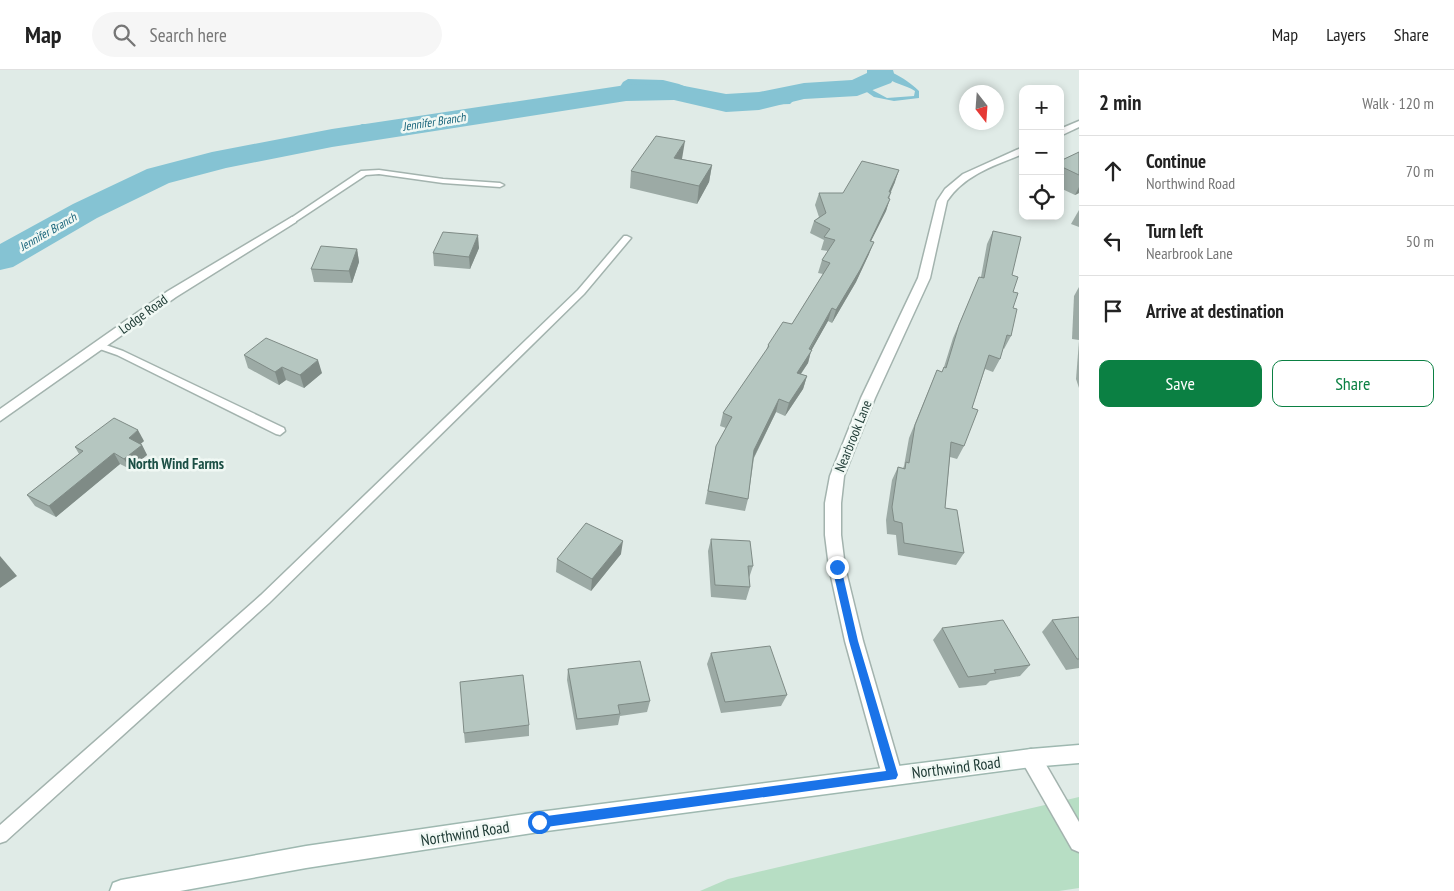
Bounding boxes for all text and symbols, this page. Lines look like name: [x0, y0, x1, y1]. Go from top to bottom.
search box: [92, 12, 442, 57]
text: Map: [25, 19, 62, 50]
icon: search: [110, 21, 138, 49]
text: Search here: [150, 23, 227, 47]
text: Map: [1272, 23, 1298, 46]
text: Layers: [1326, 23, 1366, 46]
text: Share: [1394, 23, 1429, 46]
north arrow: [959, 85, 1004, 130]
map controls: [1019, 85, 1064, 220]
button: +: [1019, 85, 1064, 130]
text: 2 min: [1099, 89, 1141, 116]
text: Walk · 120 m: [1362, 93, 1434, 113]
water label: Jennifer Branch: [400, 109, 467, 134]
button: −: [1019, 130, 1064, 175]
text: Continue: [1146, 149, 1206, 173]
icon: ahead: [1099, 157, 1127, 185]
text: 70 m: [1406, 161, 1434, 181]
text: Northwind Road: [1146, 173, 1235, 193]
button: locate: [1019, 175, 1064, 220]
water label: Jennifer Branch: [16, 209, 80, 254]
text: Turn left: [1146, 219, 1203, 243]
icon: left: [1099, 227, 1127, 255]
text: 50 m: [1406, 231, 1434, 251]
text: Nearbrook Lane: [1146, 243, 1233, 263]
street label: Lodge Road: [115, 290, 171, 338]
icon: arrive: [1099, 297, 1127, 325]
text: Arrive at destination: [1146, 299, 1284, 323]
button: Save: [1099, 360, 1262, 407]
button: Share: [1272, 360, 1434, 407]
street label: Nearbrook Lane: [830, 397, 876, 475]
district label: North Wind Farms: [128, 454, 224, 473]
route end: [826, 556, 849, 579]
street label: Northwind Road: [910, 752, 1002, 782]
route start: [528, 811, 551, 834]
street label: Northwind Road: [419, 816, 511, 850]

